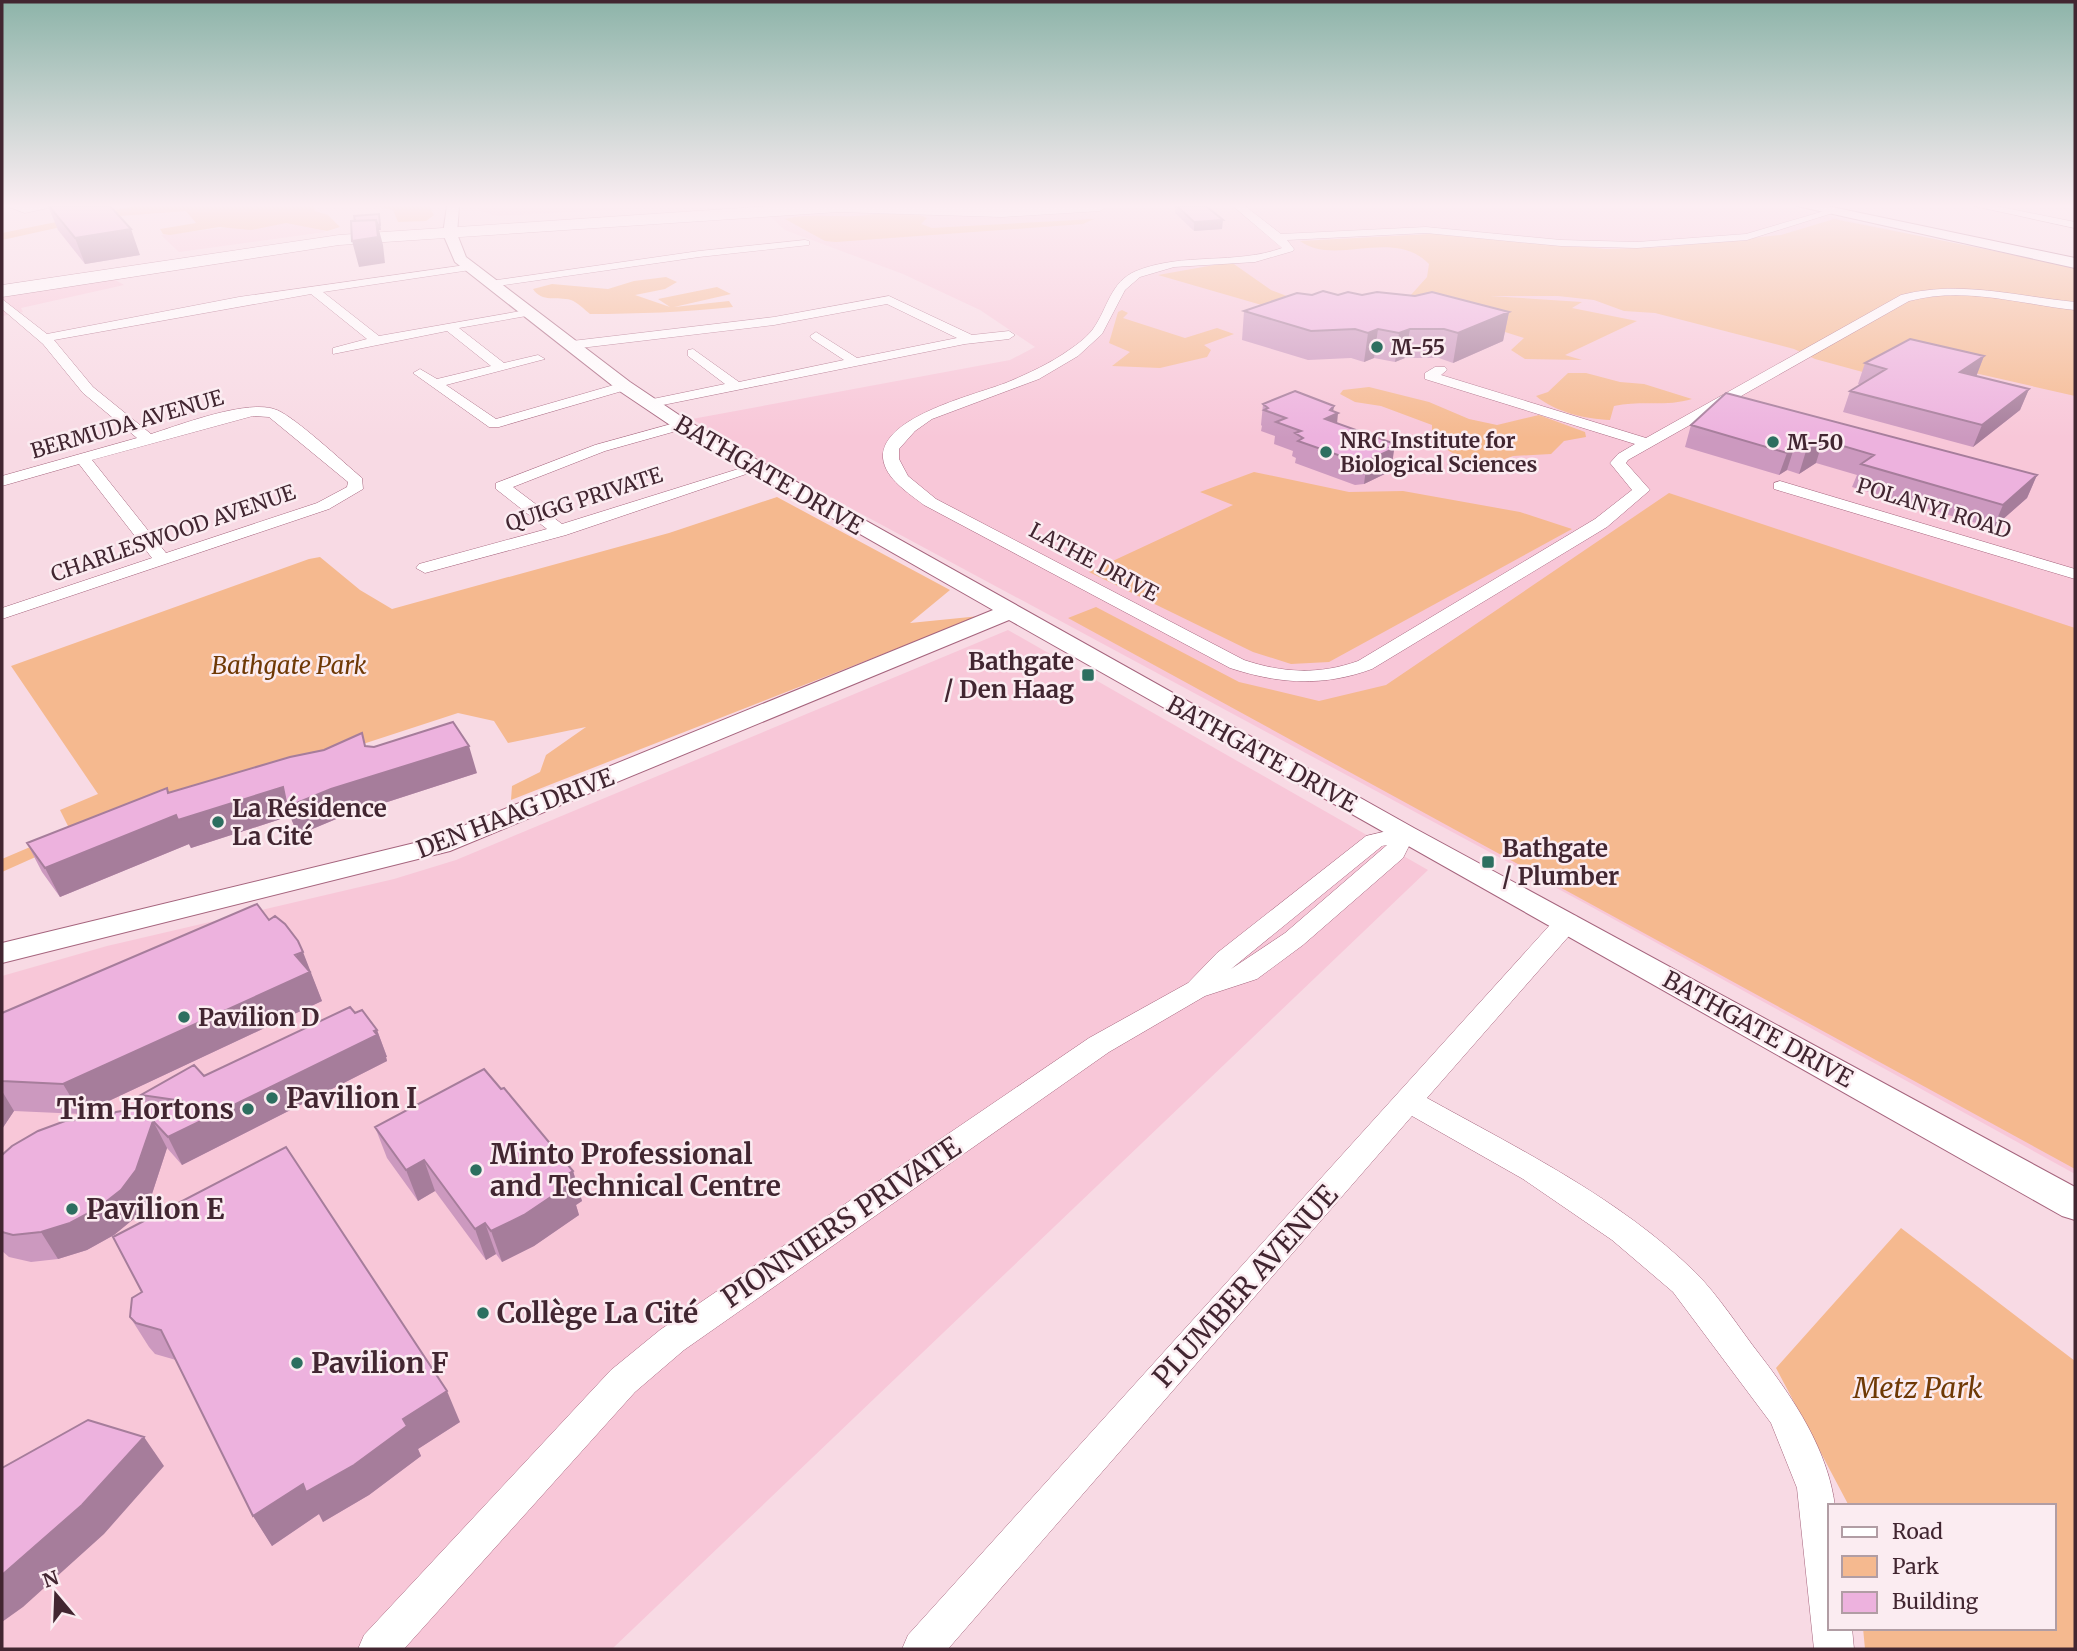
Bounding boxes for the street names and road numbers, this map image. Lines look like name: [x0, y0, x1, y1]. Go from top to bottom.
street label: BERMUDA AVENUE: [28, 383, 227, 464]
street label: BATHGATE DRIVE: [669, 408, 870, 542]
street label: QUIGG PRIVATE: [502, 461, 667, 537]
street label: POLANYI ROAD: [1854, 472, 2015, 544]
street label: CHARLESWOOD AVENUE: [47, 478, 300, 588]
street label: LATHE DRIVE: [1025, 517, 1164, 608]
street label: BATHGATE DRIVE: [1161, 689, 1363, 820]
street label: DEN HAAG DRIVE: [412, 761, 619, 865]
street label: BATHGATE DRIVE: [1657, 964, 1859, 1095]
street label: PIONNIERS PRIVATE: [715, 1128, 968, 1315]
street label: PLUMBER AVENUE: [1145, 1177, 1345, 1395]

